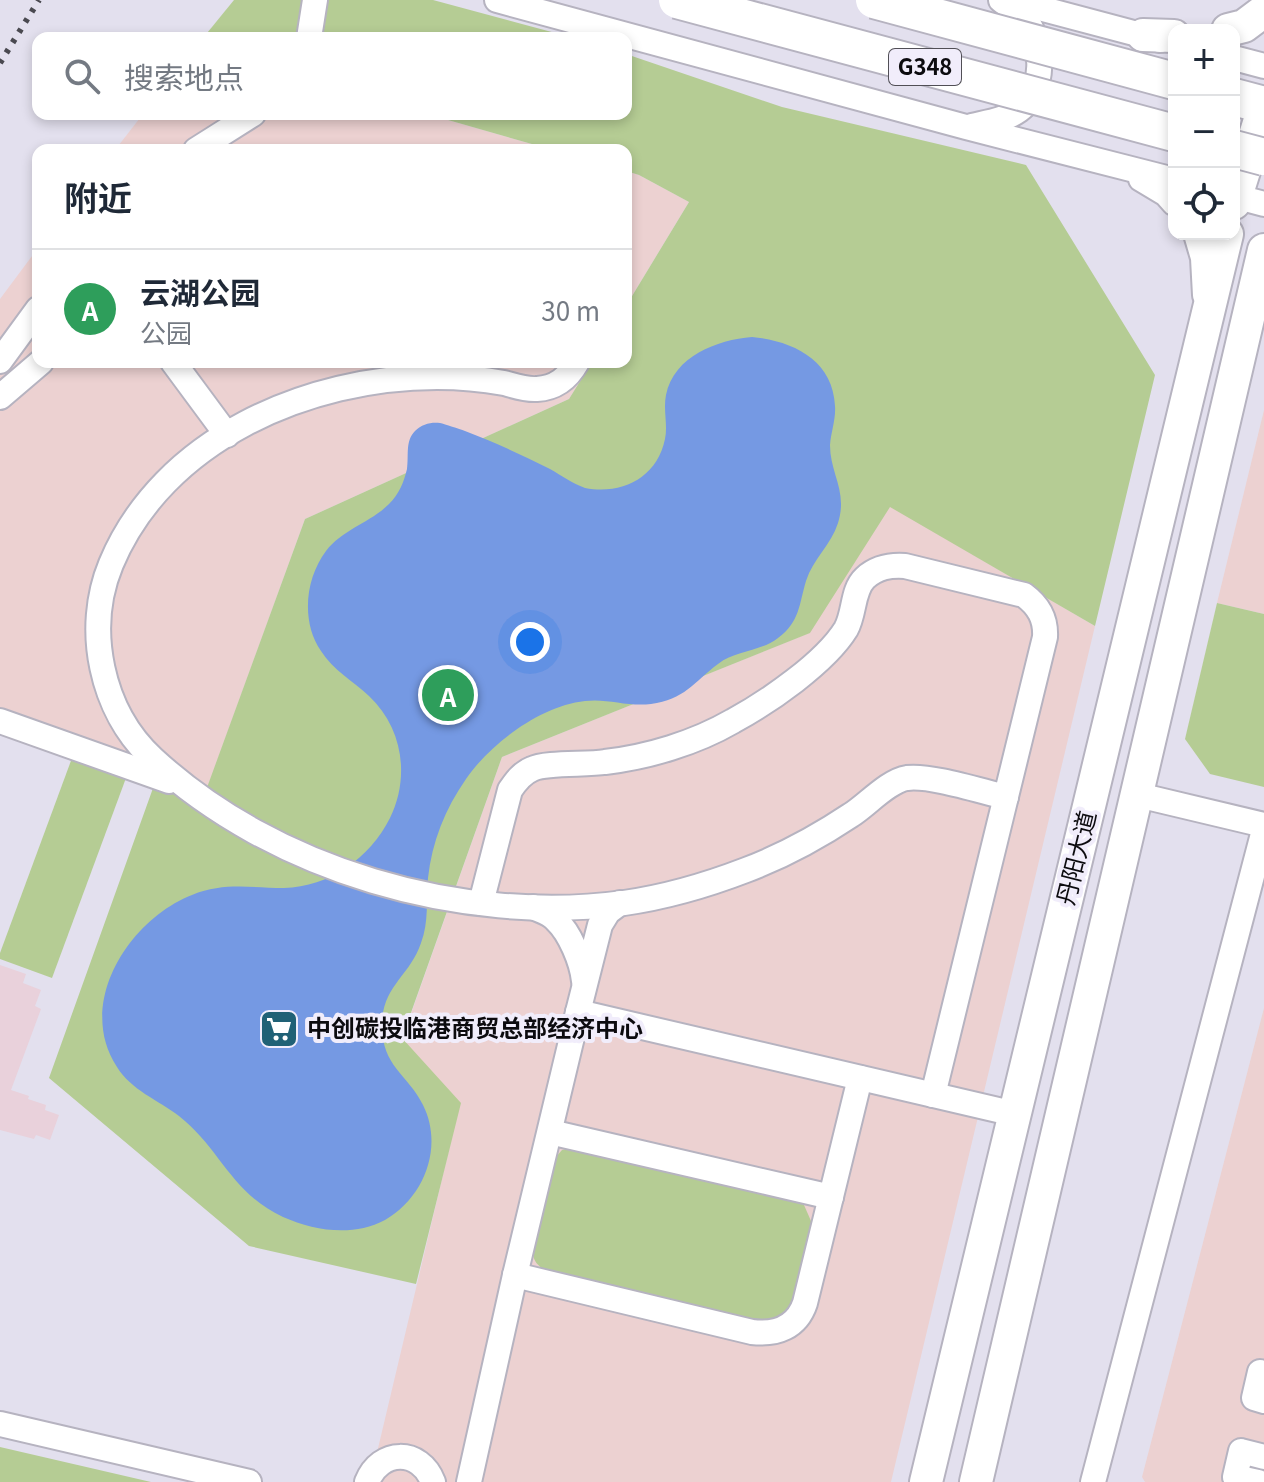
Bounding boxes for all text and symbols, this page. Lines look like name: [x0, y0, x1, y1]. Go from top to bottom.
map controls: [1168, 24, 1240, 240]
button: +: [1168, 24, 1240, 96]
search box: [32, 32, 632, 120]
road number: G348: [889, 49, 961, 85]
icon: search: [60, 54, 104, 98]
text: 搜索地点: [124, 54, 244, 98]
button: −: [1168, 96, 1240, 168]
button: locate: [1168, 168, 1240, 240]
text: 附近: [64, 172, 132, 221]
text: 云湖公园: [140, 269, 260, 313]
text: A: [82, 291, 98, 328]
text: 30 m: [541, 291, 600, 328]
text: 公园: [140, 313, 192, 350]
your location: [510, 622, 550, 662]
pin: A: [422, 665, 474, 725]
street label: 丹阳大道: [1046, 807, 1103, 908]
supermarket icon: 中创碳投临港商贸总部经济中心: [258, 1008, 300, 1050]
place label: 中创碳投临港商贸总部经济中心: [307, 1009, 643, 1044]

